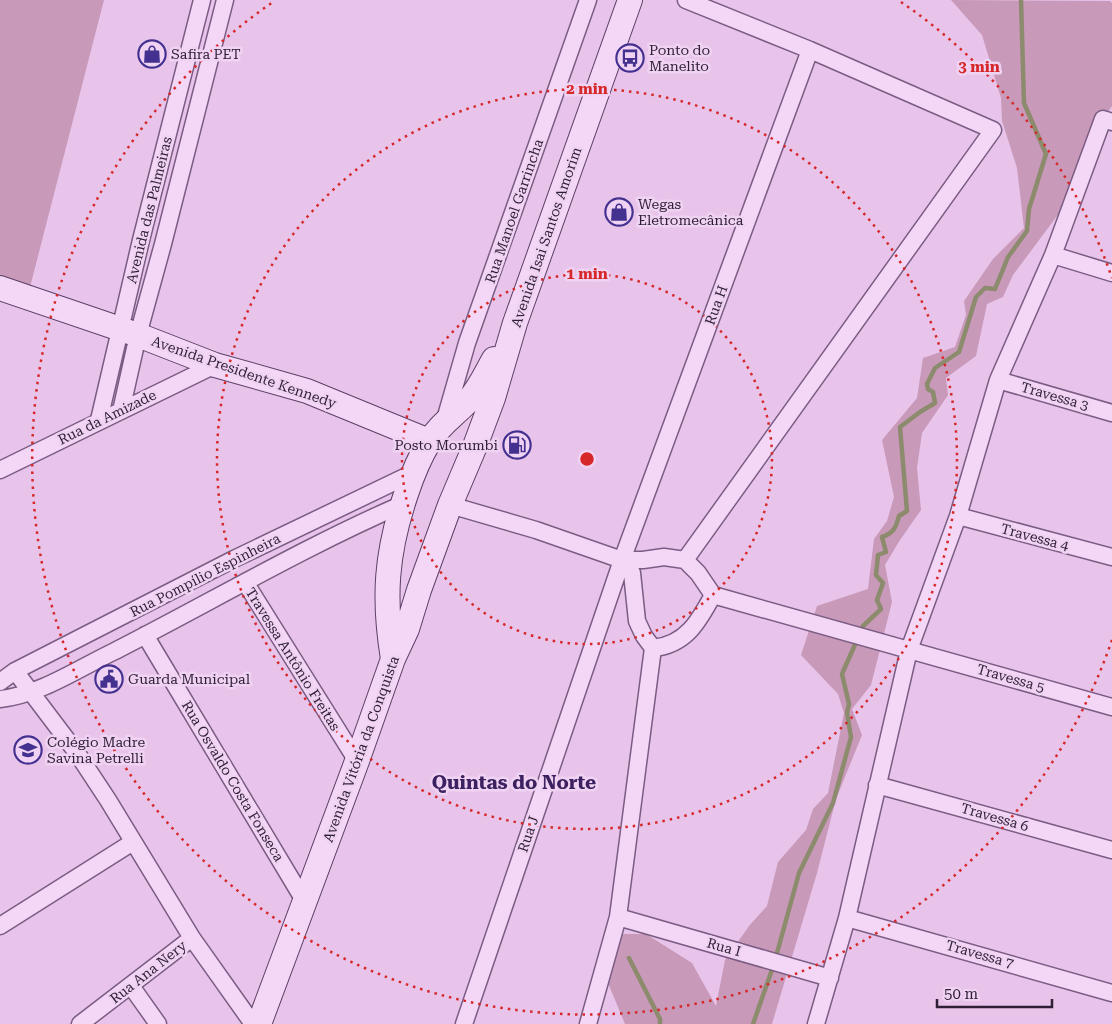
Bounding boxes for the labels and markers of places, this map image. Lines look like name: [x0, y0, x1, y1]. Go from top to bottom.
shop icon: Safira PET: [137, 39, 167, 69]
place label: Ponto do Manelito: [649, 42, 710, 74]
bus stop icon: Ponto do Manelito: [615, 43, 645, 73]
place label: Safira PET: [171, 46, 241, 62]
place label: Wegas Eletromecânica: [638, 196, 744, 228]
shop icon: Wegas Eletromecânica: [604, 197, 634, 227]
fuel station icon: Posto Morumbi: [502, 430, 532, 460]
place label: Posto Morumbi: [394, 437, 499, 453]
centre of rings: [578, 450, 596, 468]
public building icon: Guarda Municipal: [94, 664, 124, 694]
place label: Guarda Municipal: [128, 671, 251, 687]
place label: Colégio Madre Savina Petrelli: [47, 734, 145, 766]
school or university icon: Colégio Madre Savina Petrelli: [13, 735, 43, 765]

